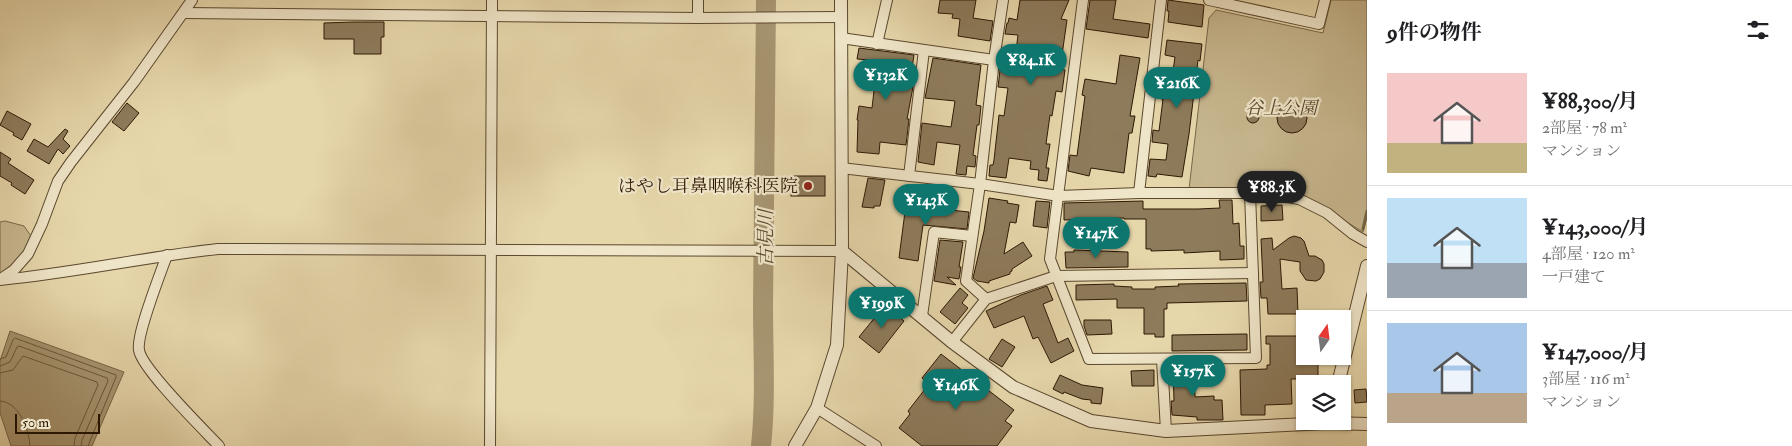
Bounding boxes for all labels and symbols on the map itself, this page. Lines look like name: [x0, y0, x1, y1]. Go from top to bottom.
pin: ¥84.1K: [990, 44, 1072, 86]
pin: ¥132K: [851, 58, 921, 101]
pin: ¥216K: [1142, 66, 1212, 109]
park label: 谷上公園: [1245, 97, 1320, 120]
pin: ¥88.3K: [1231, 170, 1313, 213]
place label: はやし耳鼻咽喉科医院: [618, 175, 798, 198]
marker: はやし耳鼻咽喉科医院: [802, 180, 814, 192]
pin: ¥143K: [891, 184, 961, 226]
water label: 古見川: [754, 208, 778, 267]
pin: ¥147K: [1061, 216, 1131, 259]
pin: ¥199K: [847, 286, 917, 329]
north arrow: [1296, 310, 1351, 365]
pin: ¥157K: [1158, 354, 1228, 397]
pin: ¥146K: [921, 368, 991, 411]
scale bar: [15, 411, 100, 434]

